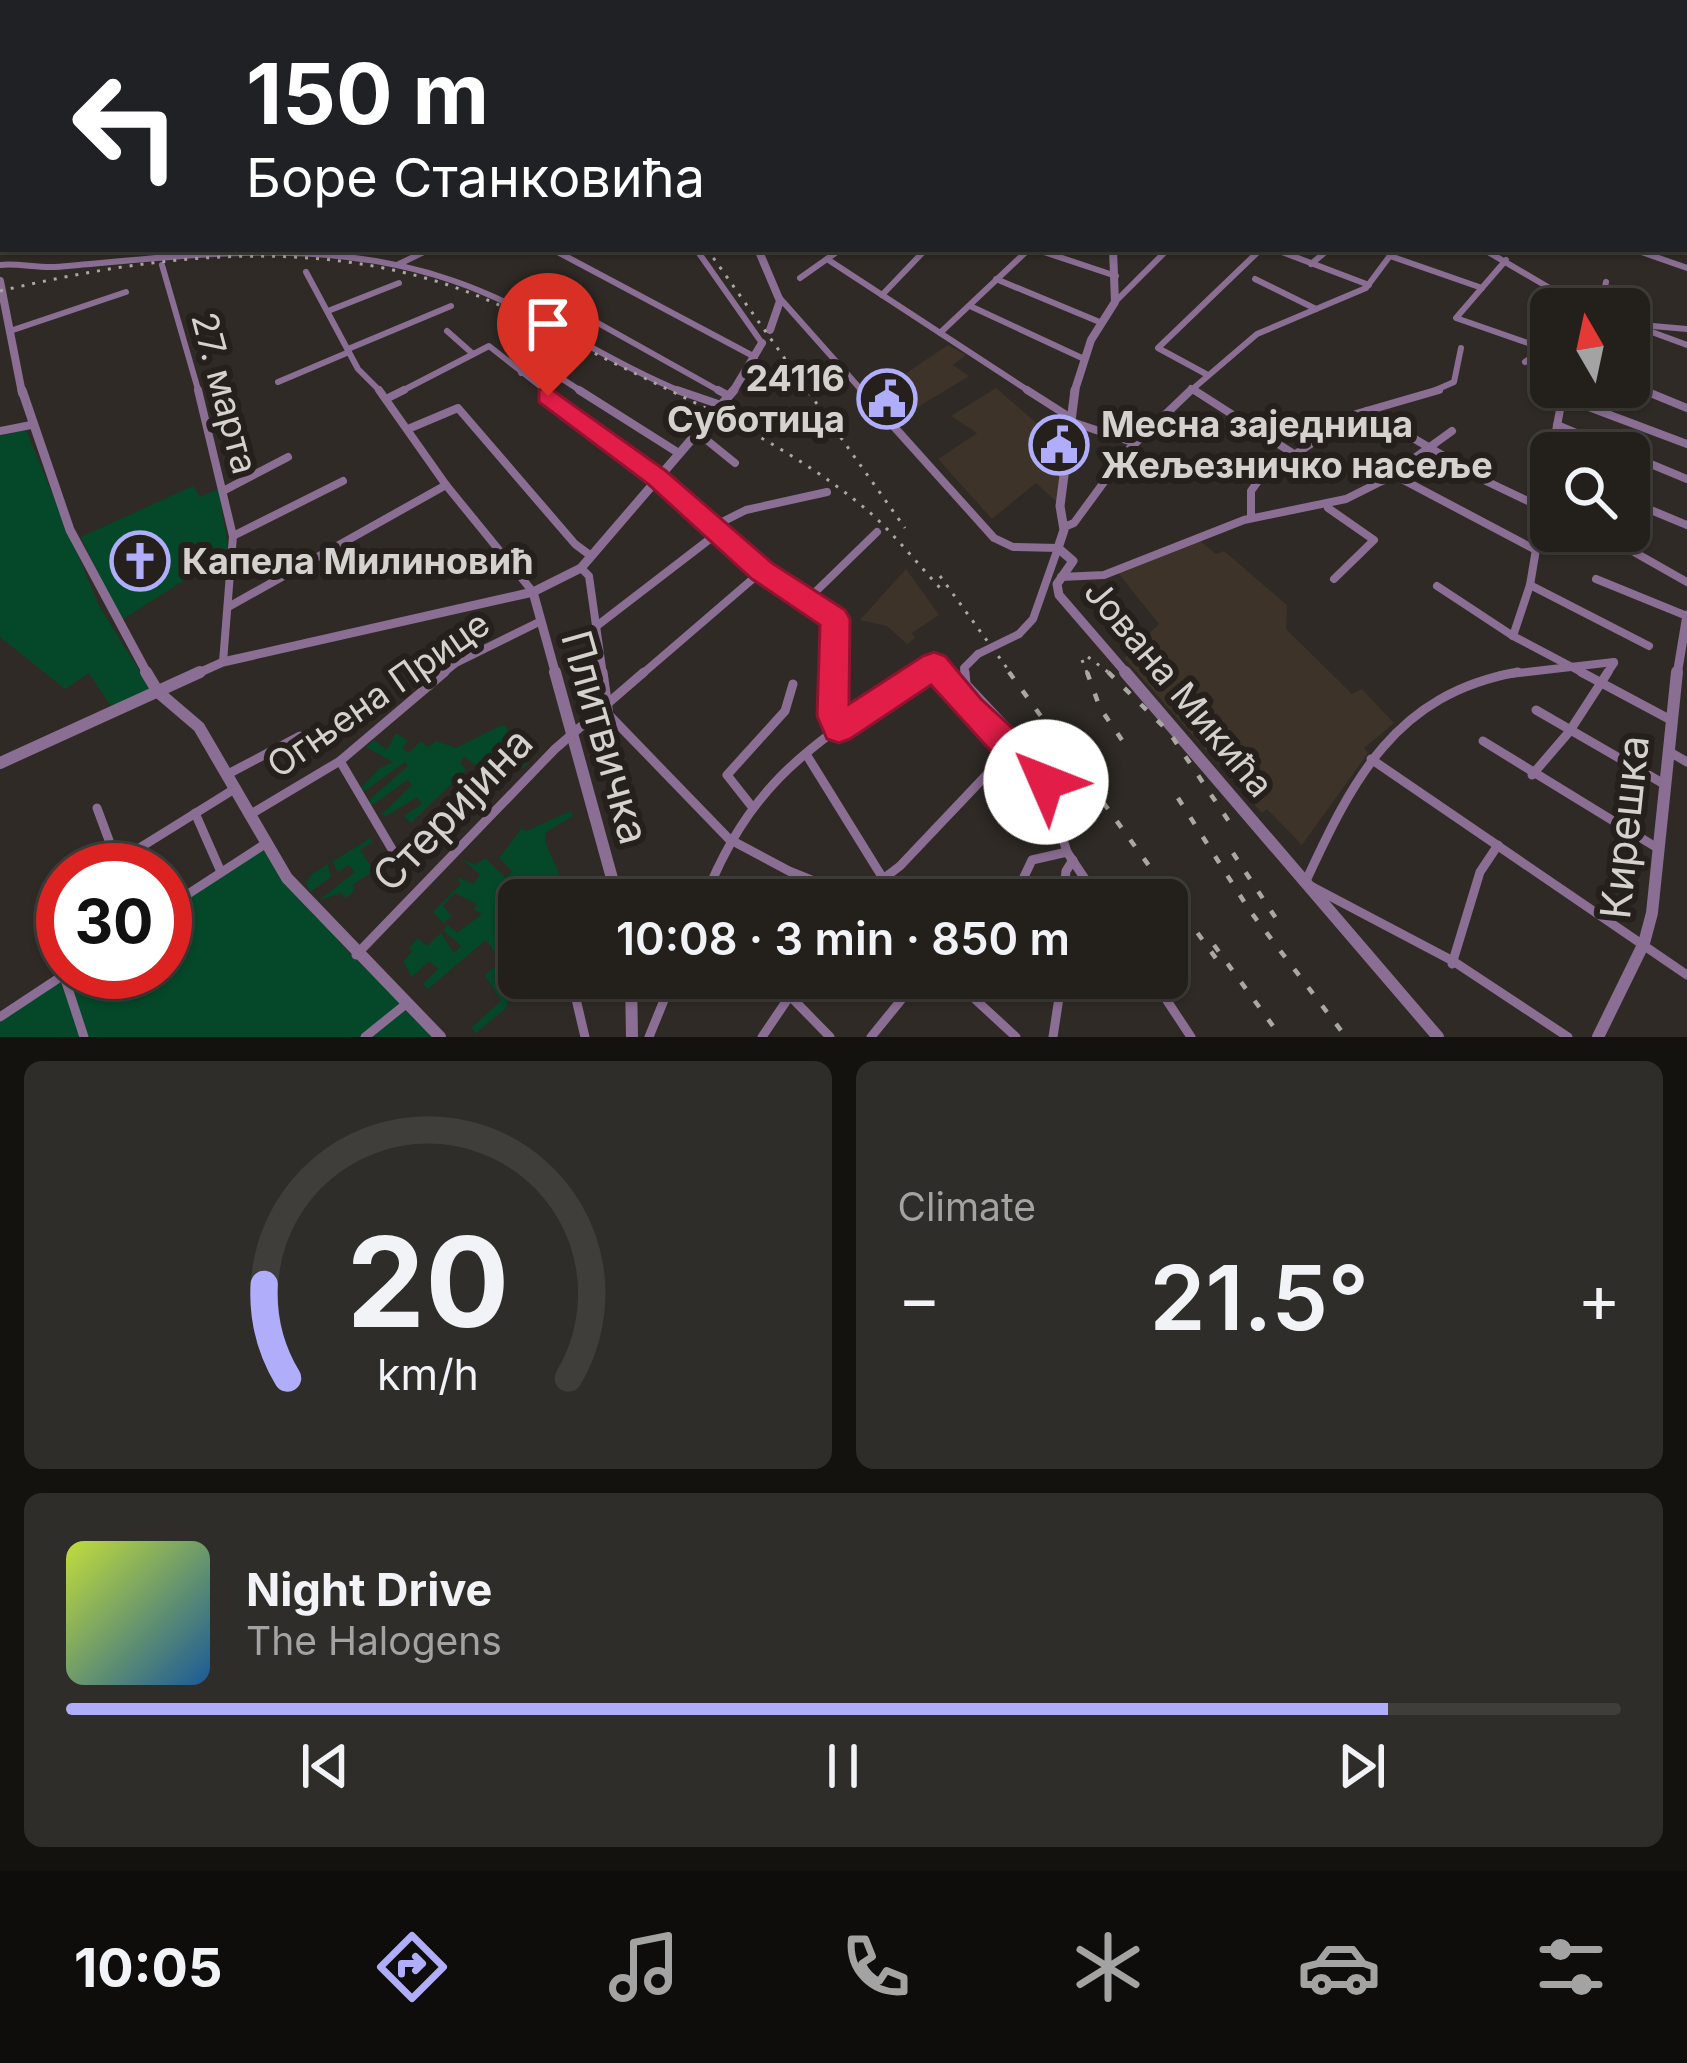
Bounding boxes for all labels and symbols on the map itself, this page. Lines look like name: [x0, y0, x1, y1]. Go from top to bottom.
pin: [497, 273, 599, 396]
north arrow: [1530, 288, 1650, 408]
street label: 27. марта: [182, 307, 268, 479]
place label: 24116 Суботица: [667, 356, 845, 441]
public building icon: 24116 Суботица: [856, 368, 918, 430]
place label: Месна заједница Жељезничко насеље: [1101, 402, 1493, 487]
public building icon: Месна заједница Жељезничко насеље: [1028, 414, 1090, 476]
church icon: Капела Милиновић: [109, 530, 171, 592]
place label: Капела Милиновић: [182, 539, 534, 583]
street label: Јована Микића: [1075, 570, 1283, 806]
street label: Огњена Прице: [258, 601, 498, 787]
street label: Плитвичка: [551, 624, 661, 850]
street label: Стеријина: [361, 716, 543, 902]
position arrow: [983, 719, 1109, 845]
street label: Кирешка: [1589, 733, 1659, 921]
speed limit sign: 30: [36, 843, 192, 999]

